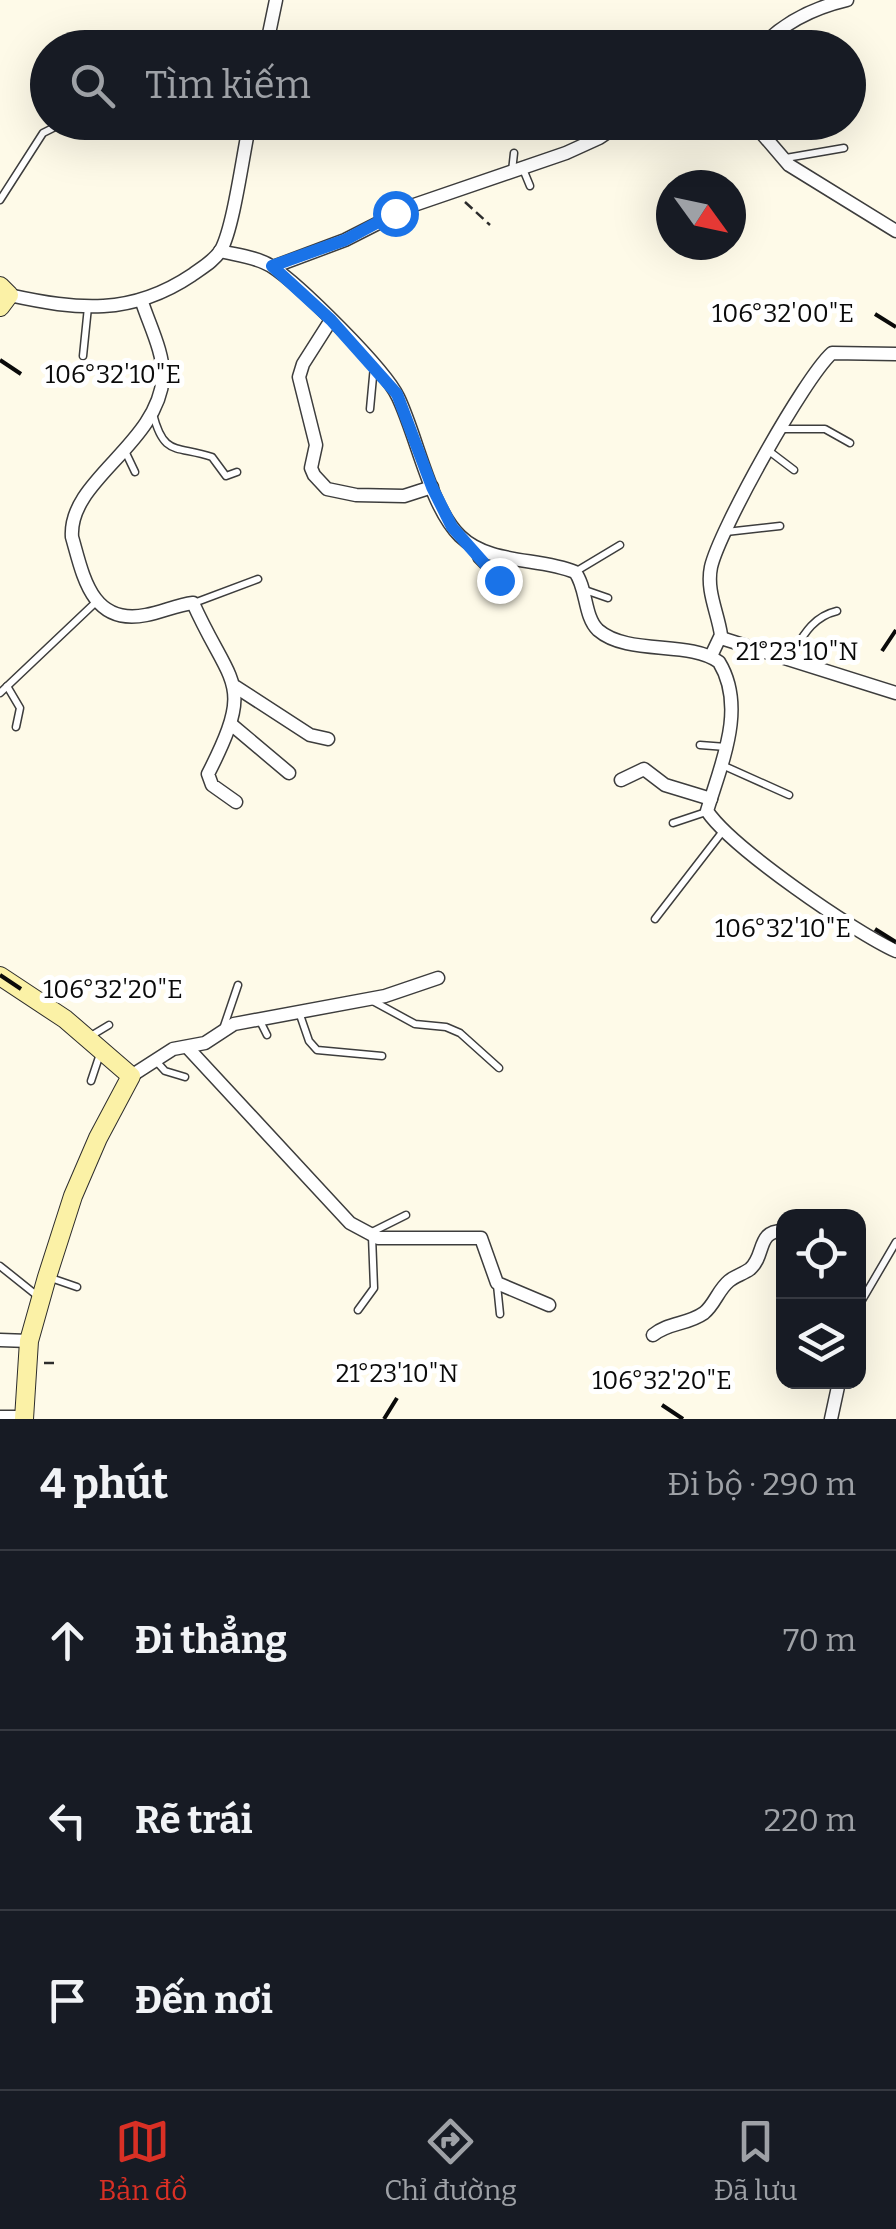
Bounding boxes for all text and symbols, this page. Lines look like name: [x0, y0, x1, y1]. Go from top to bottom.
search box: [30, 30, 866, 140]
icon: search: [65, 58, 120, 113]
text: Tìm kiếm: [145, 62, 311, 108]
north arrow: [656, 170, 746, 260]
route start: [373, 191, 419, 237]
text: 106°32'00"E: [712, 299, 854, 329]
text: 106°32'10"E: [45, 360, 181, 390]
route end: [477, 558, 523, 604]
text: 21°23'10"N: [736, 637, 858, 667]
text: 106°32'10"E: [715, 914, 851, 944]
text: 106°32'20"E: [43, 975, 183, 1005]
map controls: [776, 1209, 866, 1389]
button: locate: [776, 1209, 866, 1299]
button: layers: [776, 1299, 866, 1389]
text: 21°23'10"N: [336, 1359, 458, 1389]
text: 106°32'20"E: [592, 1366, 732, 1396]
text: 4 phút: [40, 1459, 168, 1509]
text: Đi bộ · 290 m: [668, 1465, 856, 1503]
icon: ahead: [40, 1613, 95, 1668]
text: Đi thẳng: [135, 1617, 287, 1663]
text: 70 m: [783, 1621, 856, 1659]
icon: left: [40, 1793, 95, 1848]
text: Rẽ trái: [135, 1797, 253, 1843]
text: 220 m: [764, 1801, 856, 1839]
icon: arrive: [40, 1973, 95, 2028]
text: Đến nơi: [135, 1977, 273, 2023]
tab: Bản đồ: [99, 2114, 187, 2207]
tab: Chỉ đường: [384, 2114, 517, 2207]
tab: Đã lưu: [714, 2114, 797, 2207]

